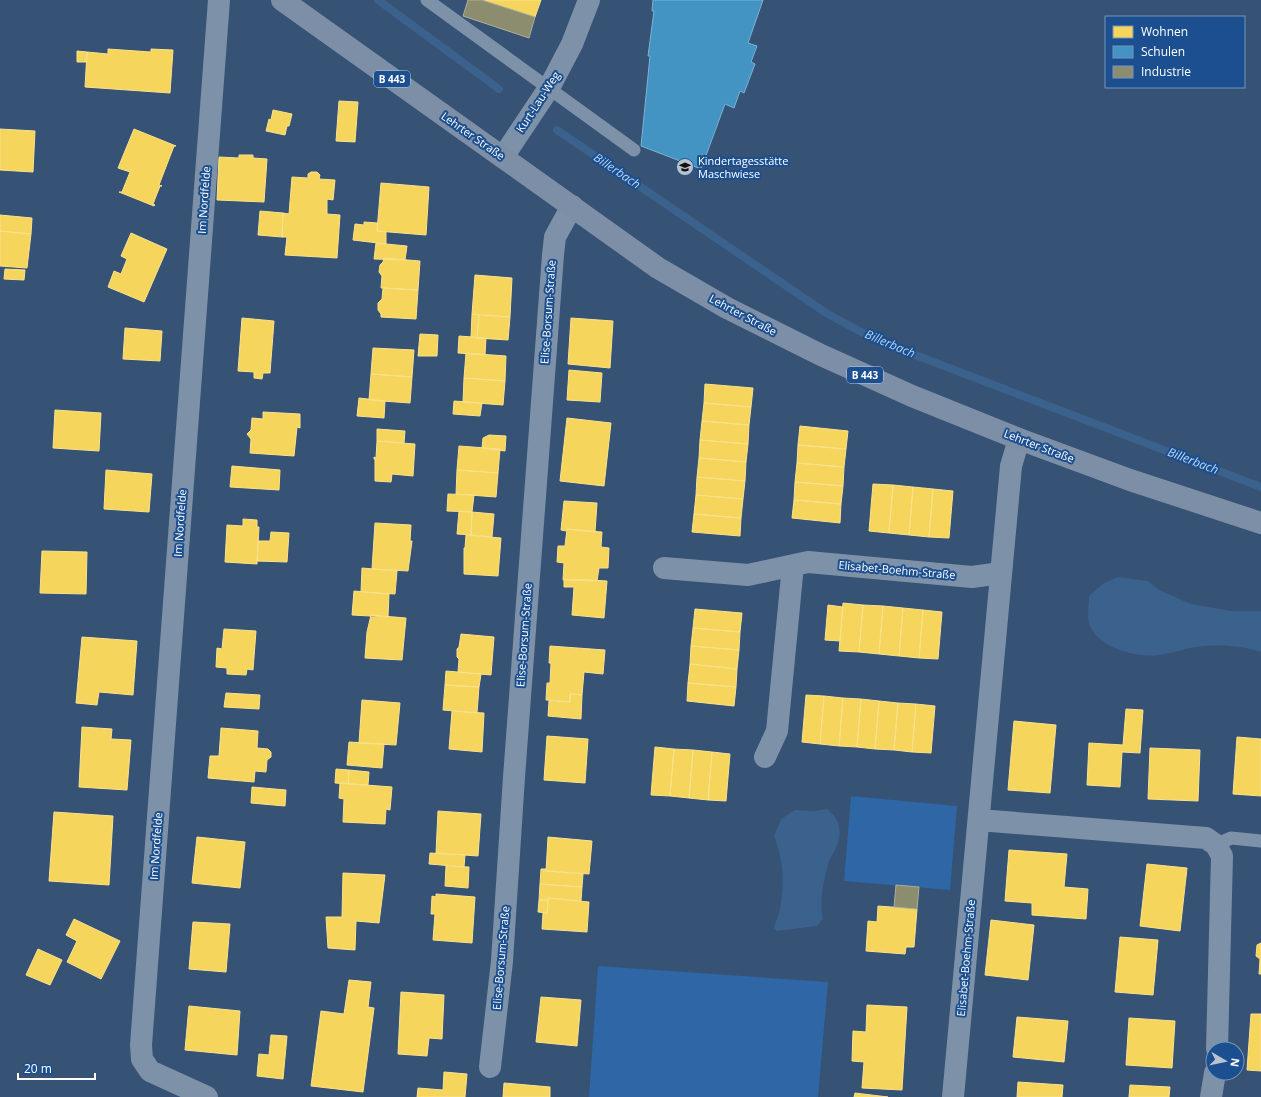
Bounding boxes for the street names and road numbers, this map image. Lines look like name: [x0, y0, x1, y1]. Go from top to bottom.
street label: Kurt-Lau-Weg: [512, 68, 563, 135]
road number: B 443: [374, 71, 410, 87]
street label: Lehrter Straße: [439, 108, 508, 163]
street label: Im Nordfelde: [194, 166, 213, 234]
street label: Elise-Borsum-Straße: [536, 259, 559, 364]
street label: Lehrter Straße: [707, 291, 780, 339]
road number: B 443: [847, 367, 883, 383]
street label: Lehrter Straße: [1002, 425, 1077, 466]
street label: Im Nordfelde: [170, 489, 189, 557]
street label: Elisabet-Boehm-Straße: [838, 557, 956, 582]
street label: Elise-Borsum-Straße: [512, 582, 535, 687]
street label: Im Nordfelde: [146, 812, 165, 880]
street label: Elisabet-Boehm-Straße: [953, 899, 978, 1017]
street label: Elise-Borsum-Straße: [488, 905, 513, 1010]

